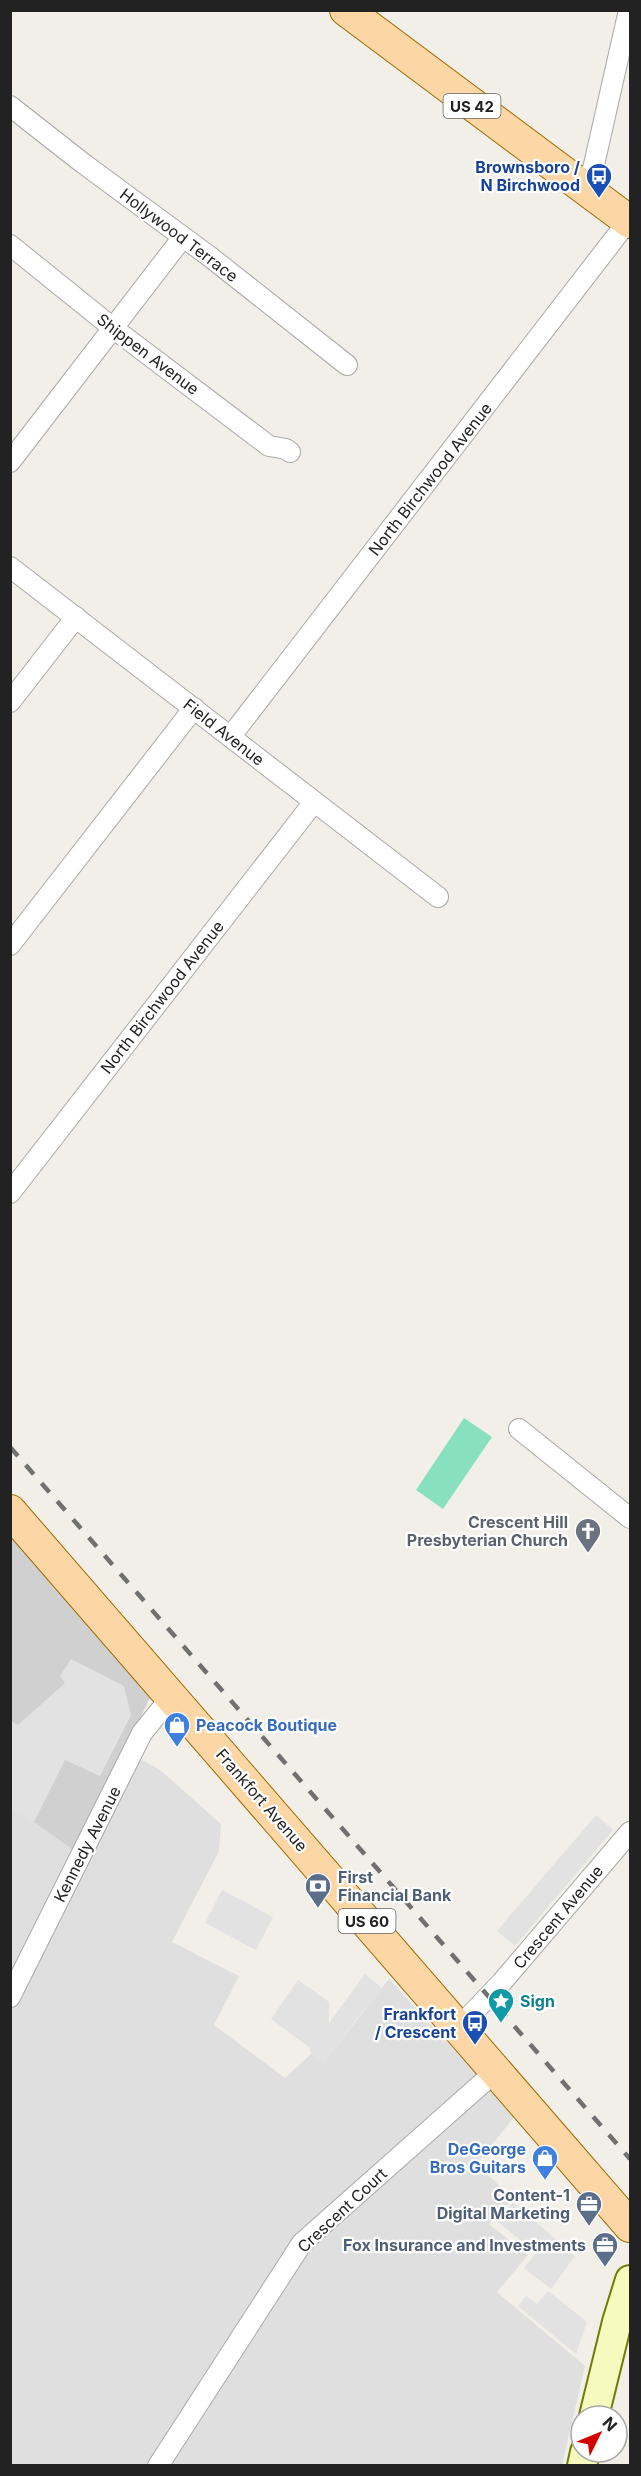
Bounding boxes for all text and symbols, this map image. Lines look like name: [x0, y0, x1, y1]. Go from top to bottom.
road number: US 42: [444, 94, 500, 118]
place label: Brownsboro / N Birchwood: [475, 157, 580, 195]
bus stop icon: Brownsboro / N Birchwood: [584, 161, 614, 199]
street label: Hollywood Terrace: [116, 184, 242, 286]
street label: Shippen Avenue: [93, 309, 203, 399]
street label: North Birchwood Avenue: [364, 399, 496, 559]
street label: Field Avenue: [180, 694, 268, 770]
street label: North Birchwood Avenue: [96, 917, 228, 1077]
place label: Crescent Hill Presbyterian Church: [407, 1512, 568, 1550]
church icon: Crescent Hill Presbyterian Church: [573, 1516, 603, 1554]
shop icon: Peacock Boutique: [162, 1710, 192, 1748]
place label: Peacock Boutique: [196, 1715, 337, 1735]
street label: Frankfort Avenue: [212, 1745, 312, 1855]
street label: Kennedy Avenue: [49, 1783, 125, 1905]
street label: Crescent Avenue: [509, 1861, 607, 1973]
place label: First Financial Bank: [338, 1867, 452, 1905]
bank icon: First Financial Bank: [303, 1871, 333, 1909]
road number: US 60: [338, 1909, 395, 1933]
place icon: Sign: [486, 1986, 516, 2024]
place label: Sign: [520, 1991, 555, 2011]
place label: Frankfort / Crescent: [375, 2004, 456, 2042]
bus stop icon: Frankfort / Crescent: [460, 2008, 490, 2046]
place label: DeGeorge Bros Guitars: [430, 2139, 526, 2177]
shop icon: DeGeorge Bros Guitars: [530, 2143, 560, 2181]
street label: Crescent Court: [293, 2163, 391, 2257]
place label: Content-1 Digital Marketing: [437, 2185, 570, 2223]
office icon: Content-1 Digital Marketing: [574, 2189, 604, 2227]
office icon: Fox Insurance and Investments: [590, 2230, 620, 2268]
place label: Fox Insurance and Investments: [343, 2235, 586, 2255]
north arrow: [569, 2404, 629, 2464]
text: N: [598, 2412, 621, 2435]

